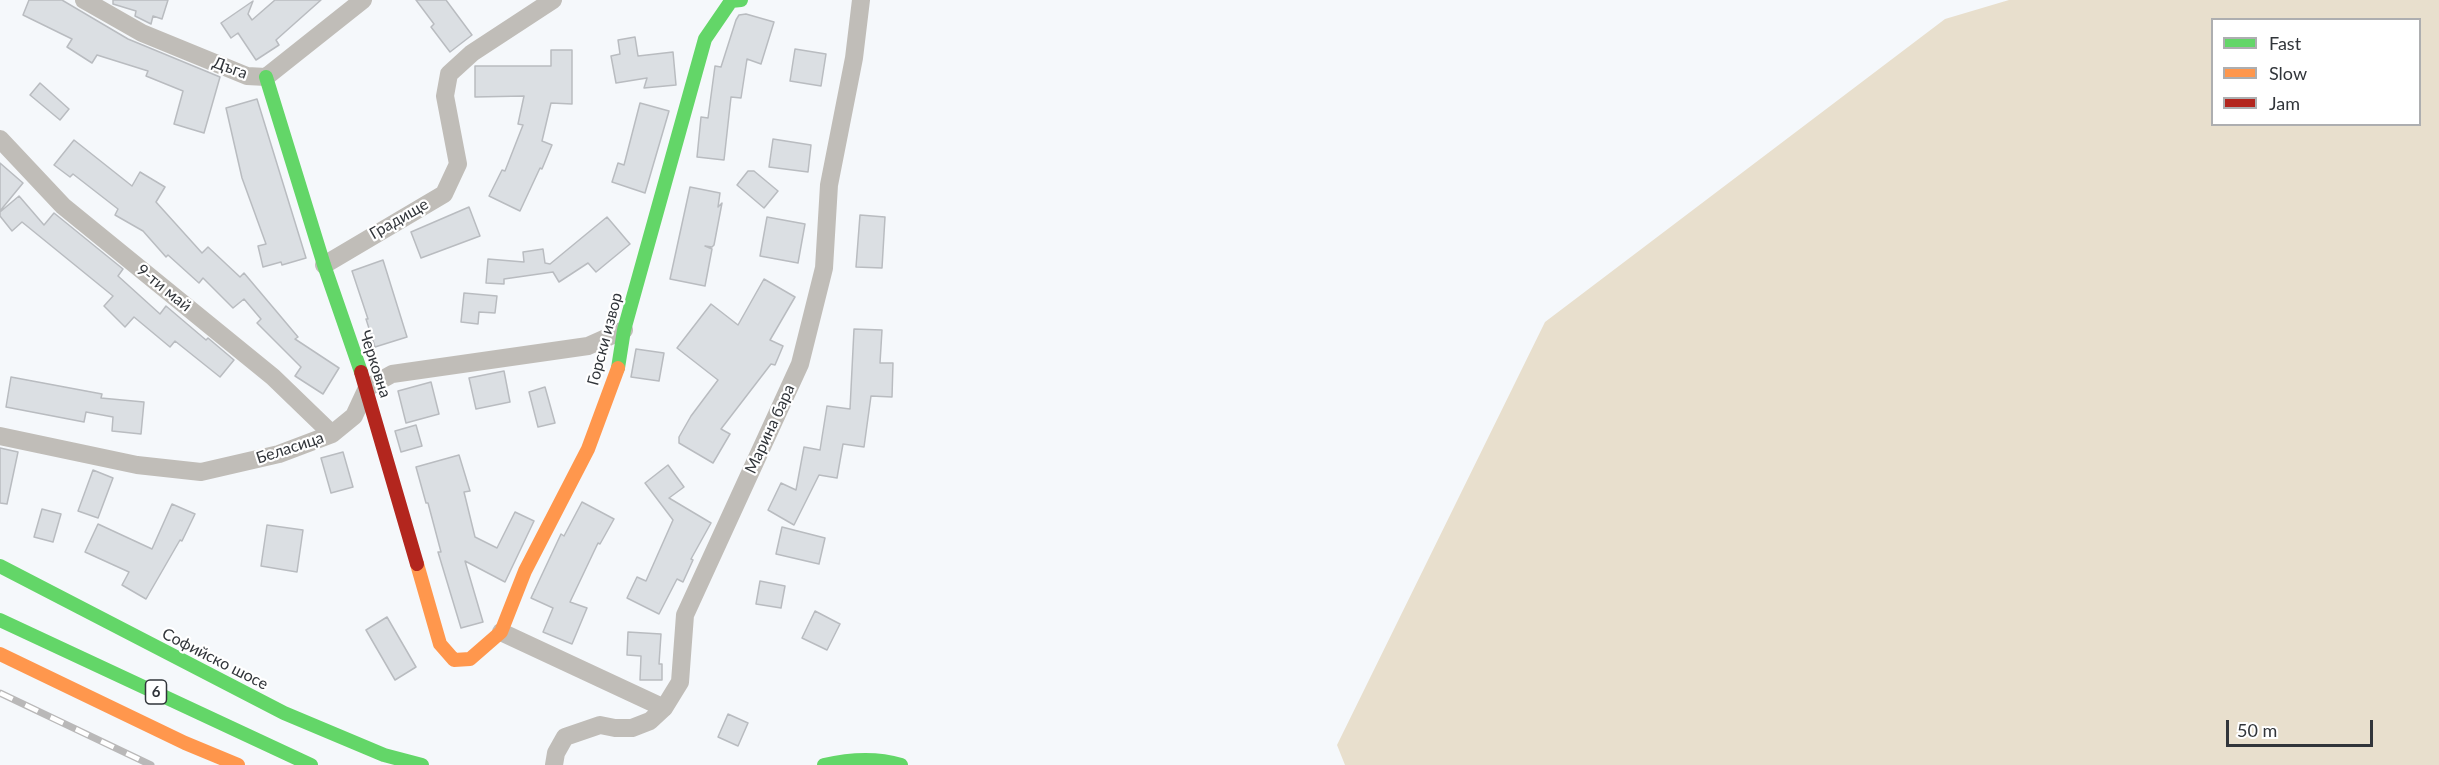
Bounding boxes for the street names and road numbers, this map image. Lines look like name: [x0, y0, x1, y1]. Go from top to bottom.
street label: Дъга: [210, 53, 250, 83]
street label: Градище: [366, 194, 432, 244]
street label: 9-ти май: [133, 260, 195, 316]
street label: Горски извор: [583, 290, 627, 388]
street label: Черковна: [355, 328, 395, 400]
street label: Марина бара: [741, 381, 799, 477]
street label: Беласица: [254, 428, 326, 468]
street label: Софийско шосе: [159, 624, 271, 694]
road number: 6: [146, 680, 166, 704]

